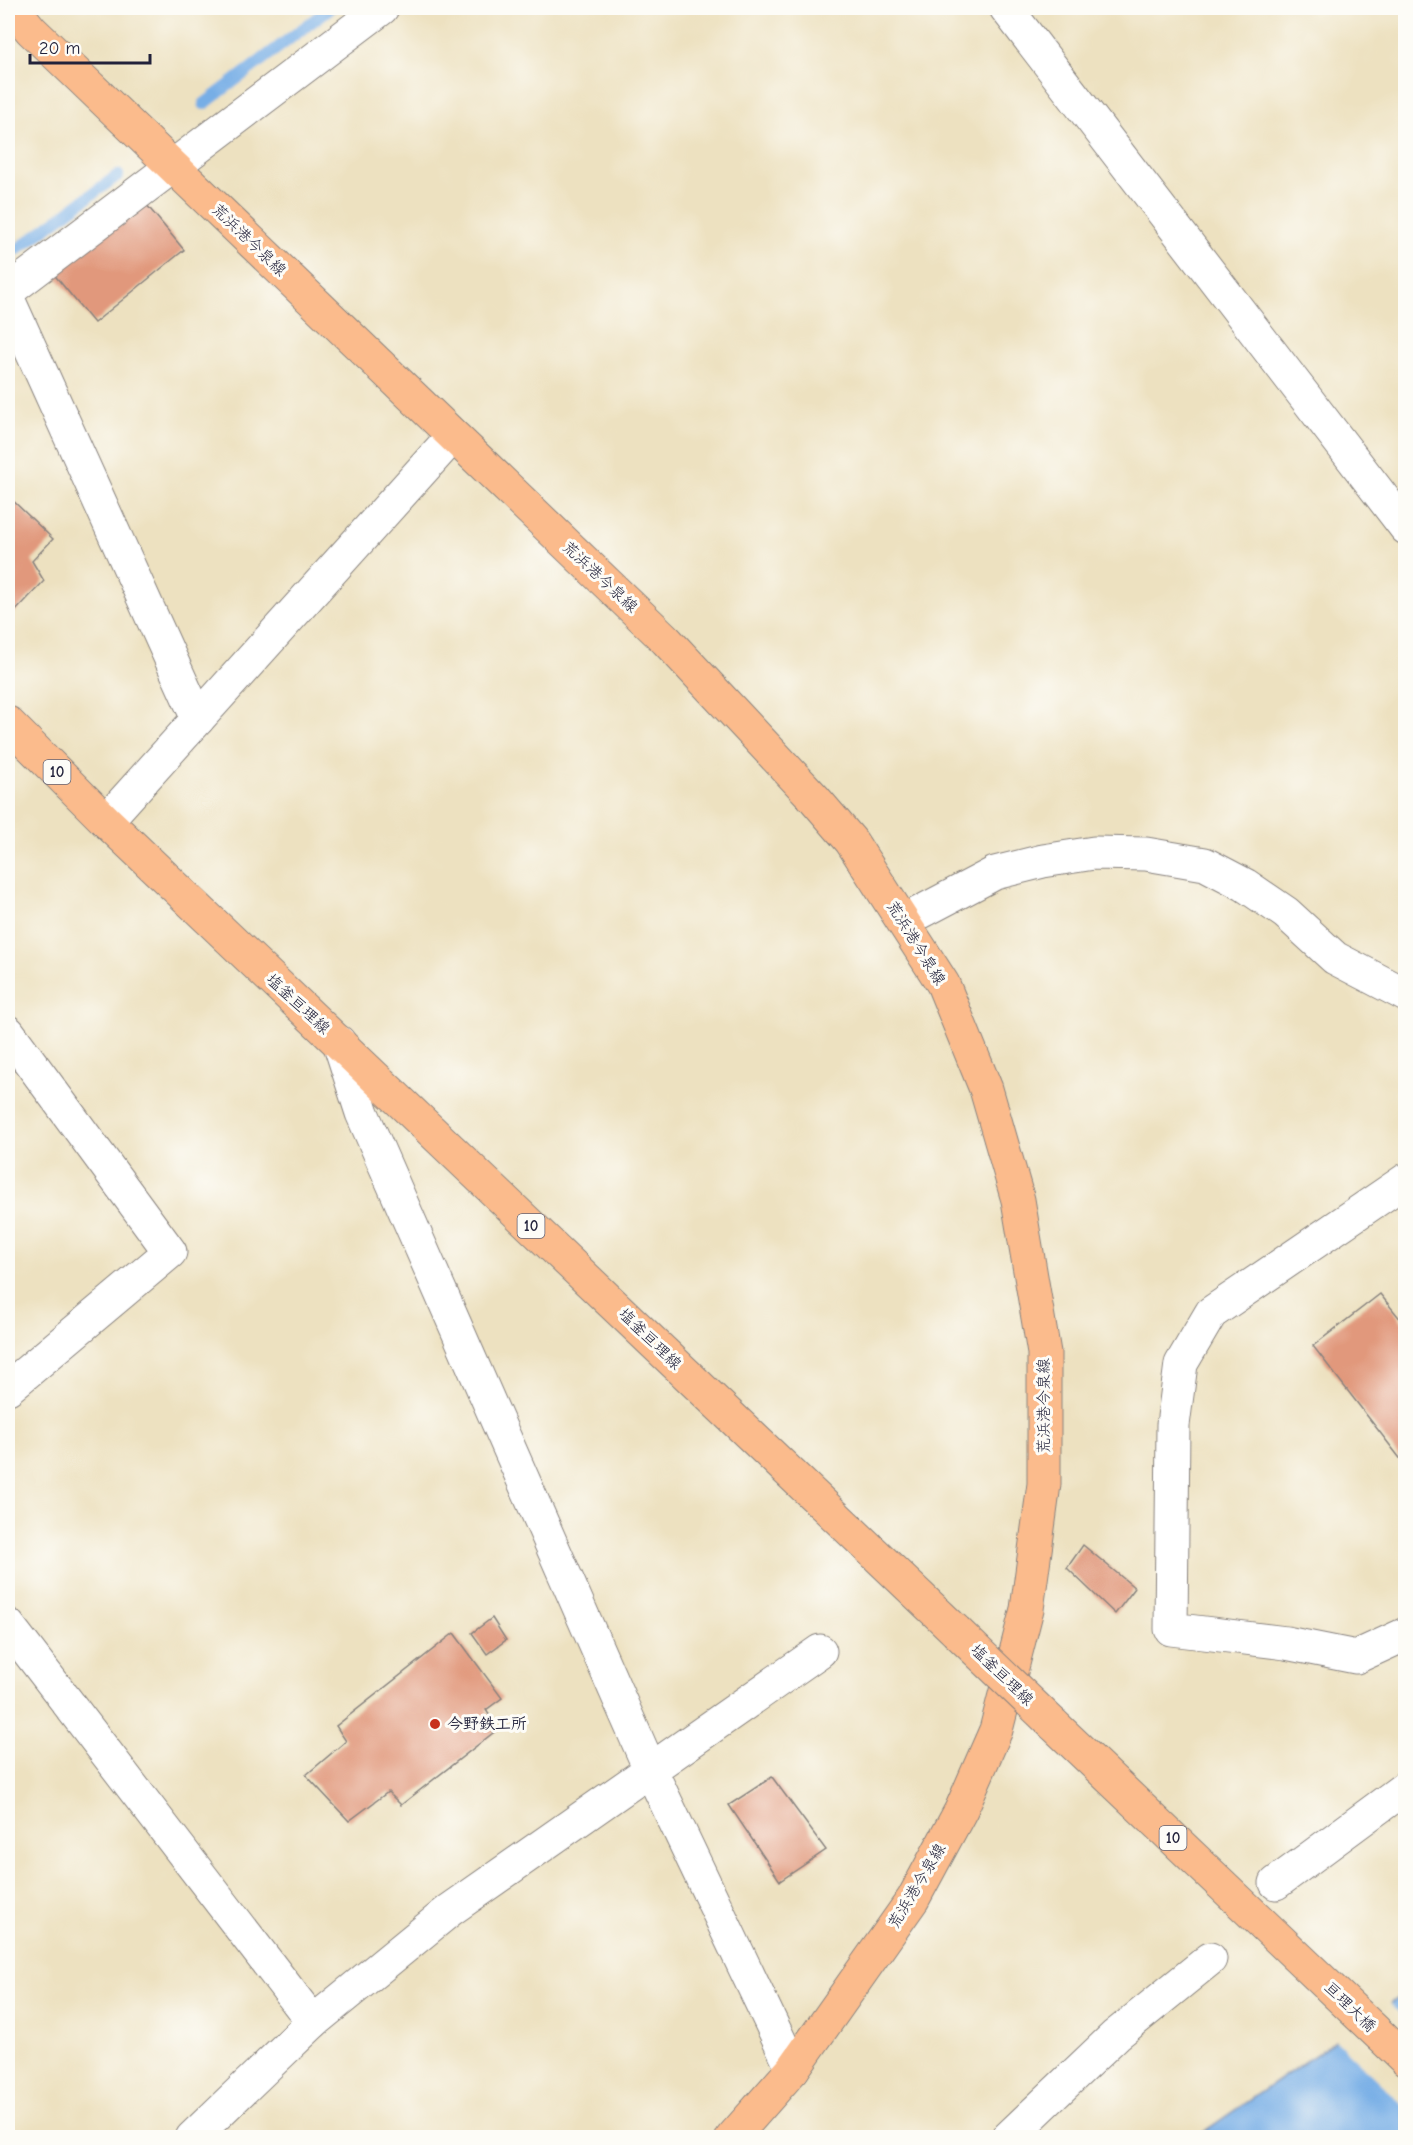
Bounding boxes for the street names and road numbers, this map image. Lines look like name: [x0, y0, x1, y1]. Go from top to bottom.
street label: 荒浜港今泉線: [208, 200, 290, 280]
street label: 荒浜港今泉線: [559, 538, 641, 616]
road number: 10: [44, 760, 70, 784]
street label: 荒浜港今泉線: [883, 898, 949, 988]
street label: 塩釜亘理線: [263, 970, 333, 1038]
road number: 10: [518, 1214, 544, 1238]
street label: 塩釜亘理線: [615, 1305, 685, 1373]
street label: 荒浜港今泉線: [1035, 1358, 1053, 1454]
street label: 塩釜亘理線: [967, 1641, 1037, 1709]
road number: 10: [1160, 1826, 1186, 1850]
street label: 荒浜港今泉線: [885, 1840, 949, 1932]
street label: 亘理大橋: [1321, 1978, 1379, 2036]

